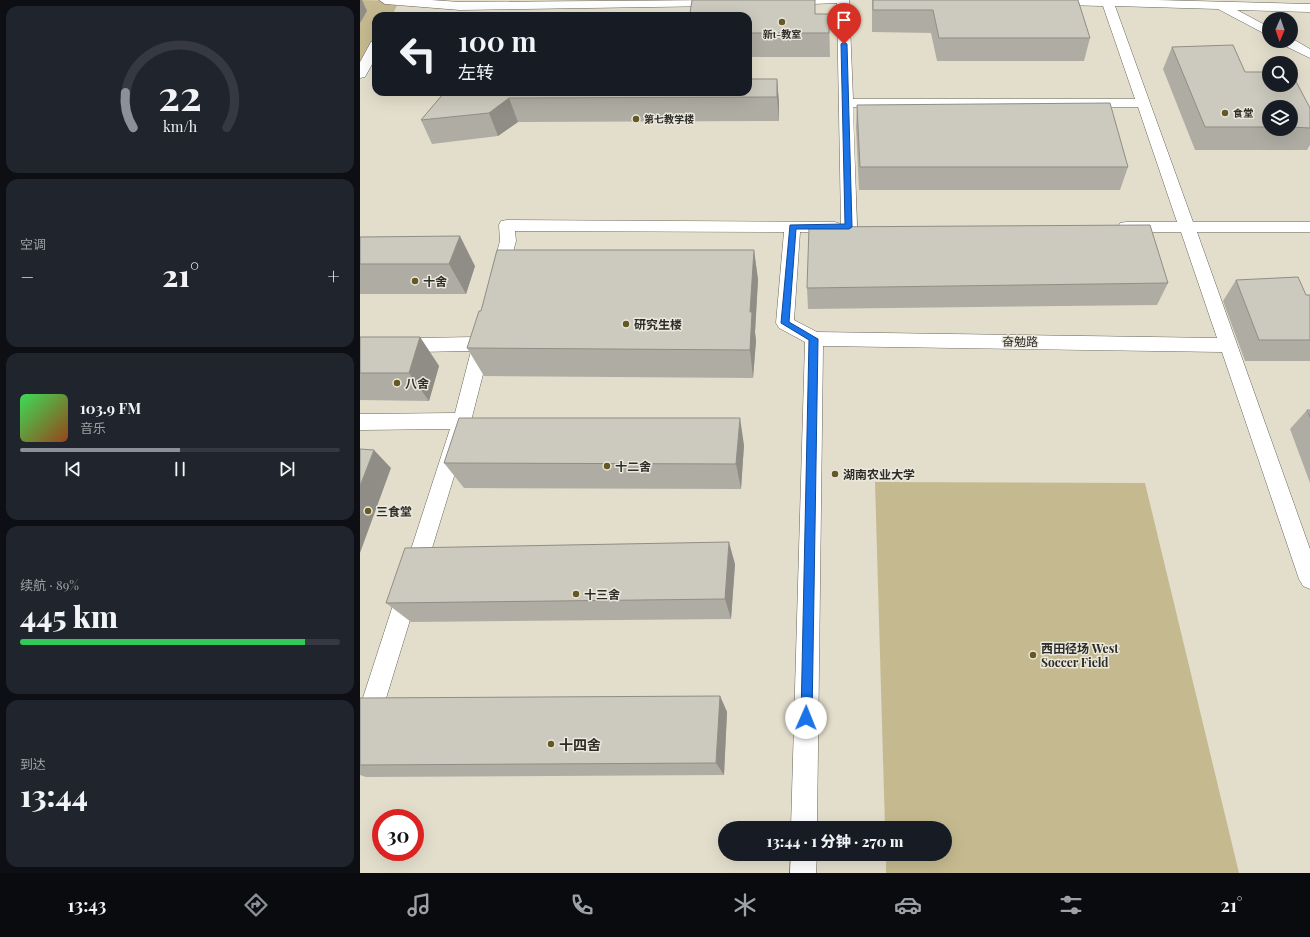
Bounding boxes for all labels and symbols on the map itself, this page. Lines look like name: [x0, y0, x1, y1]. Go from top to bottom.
pin: [827, 3, 861, 44]
north arrow: [1262, 12, 1298, 48]
marker: 新t-教室: [777, 17, 787, 27]
place label: 新t-教室: [763, 27, 801, 41]
place label: 食堂: [1233, 106, 1253, 120]
marker: 食堂: [1220, 108, 1230, 118]
place label: 第七教学楼: [644, 112, 694, 126]
marker: 第七教学楼: [631, 114, 641, 124]
place label: 十舍: [423, 273, 447, 289]
marker: 十舍: [410, 276, 420, 286]
place label: 研究生楼: [634, 316, 682, 332]
marker: 研究生楼: [621, 319, 631, 329]
street label: 奋勉路: [1002, 333, 1038, 349]
place label: 八舍: [405, 375, 429, 391]
marker: 八舍: [392, 378, 402, 388]
place label: 十二舍: [615, 458, 651, 474]
marker: 十二舍: [602, 461, 612, 471]
place label: 湖南农业大学: [843, 466, 915, 482]
marker: 湖南农业大学: [830, 469, 840, 479]
place label: 三食堂: [376, 503, 412, 519]
marker: 三食堂: [363, 506, 373, 516]
place label: 十三舍: [584, 586, 620, 602]
marker: 十三舍: [571, 589, 581, 599]
place label: 西田径场 West Soccer Field: [1041, 640, 1119, 670]
marker: 西田径场 West Soccer Field: [1028, 650, 1038, 660]
position arrow: [785, 697, 827, 739]
place label: 十四舍: [559, 735, 601, 754]
marker: 十四舍: [546, 739, 556, 749]
speed limit sign: 30: [372, 809, 424, 861]

